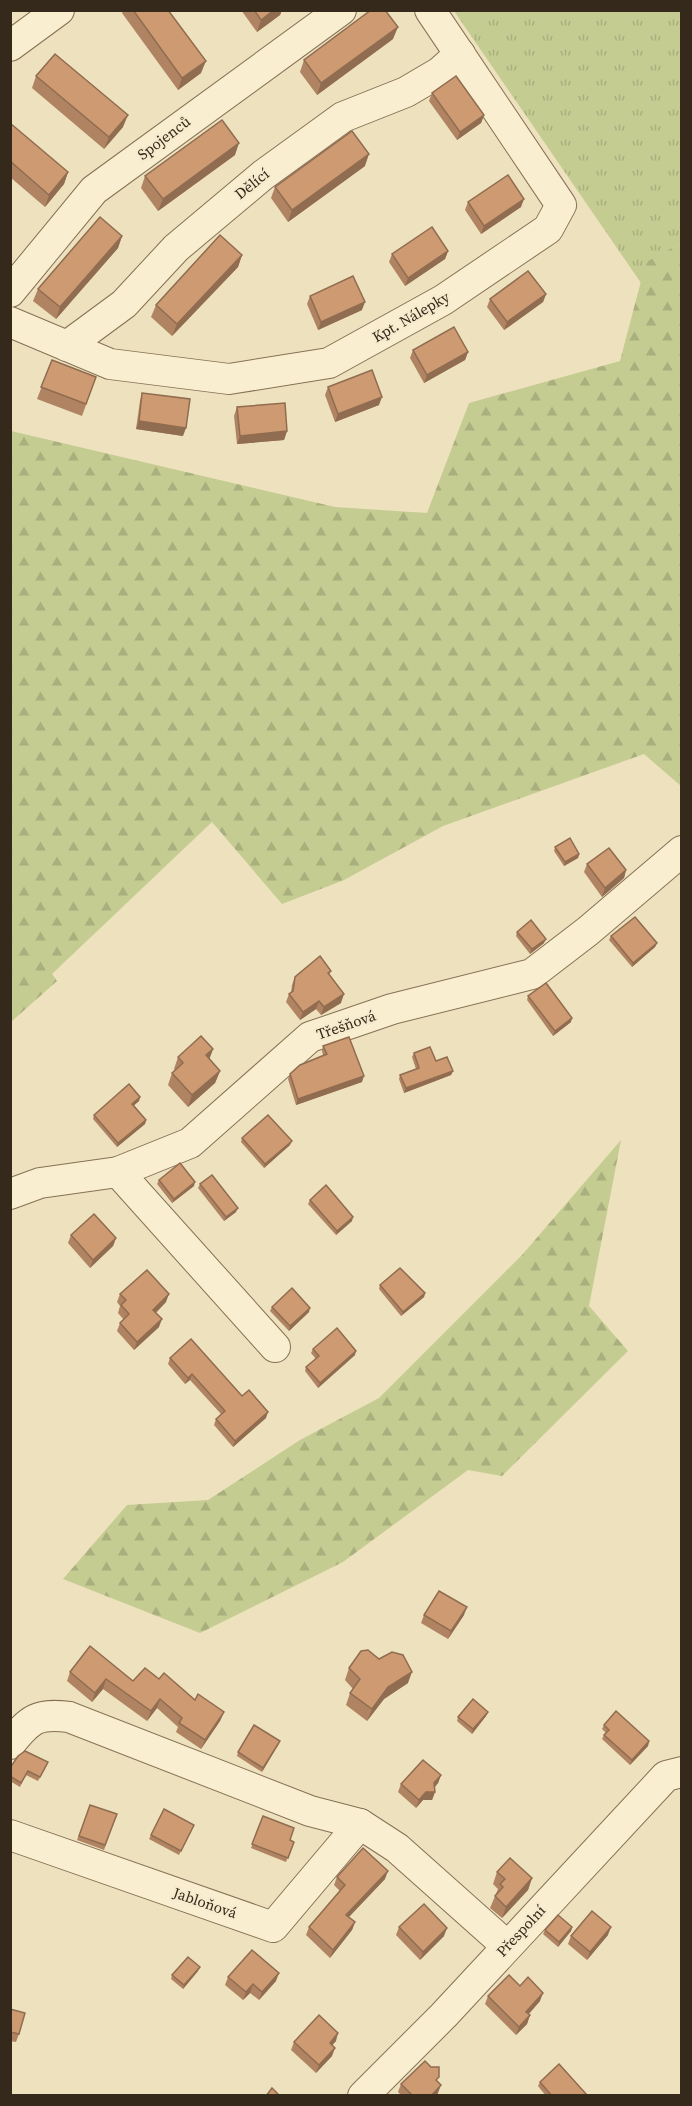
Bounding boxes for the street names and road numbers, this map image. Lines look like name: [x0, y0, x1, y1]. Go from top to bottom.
street label: Spojenců: [133, 111, 195, 164]
street label: Dělící: [230, 163, 274, 204]
street label: Kpt. Nálepky: [368, 286, 453, 347]
street label: Třešňová: [313, 1005, 379, 1044]
street label: Jabloňová: [169, 1881, 240, 1923]
street label: Přespolní: [491, 1900, 550, 1961]

